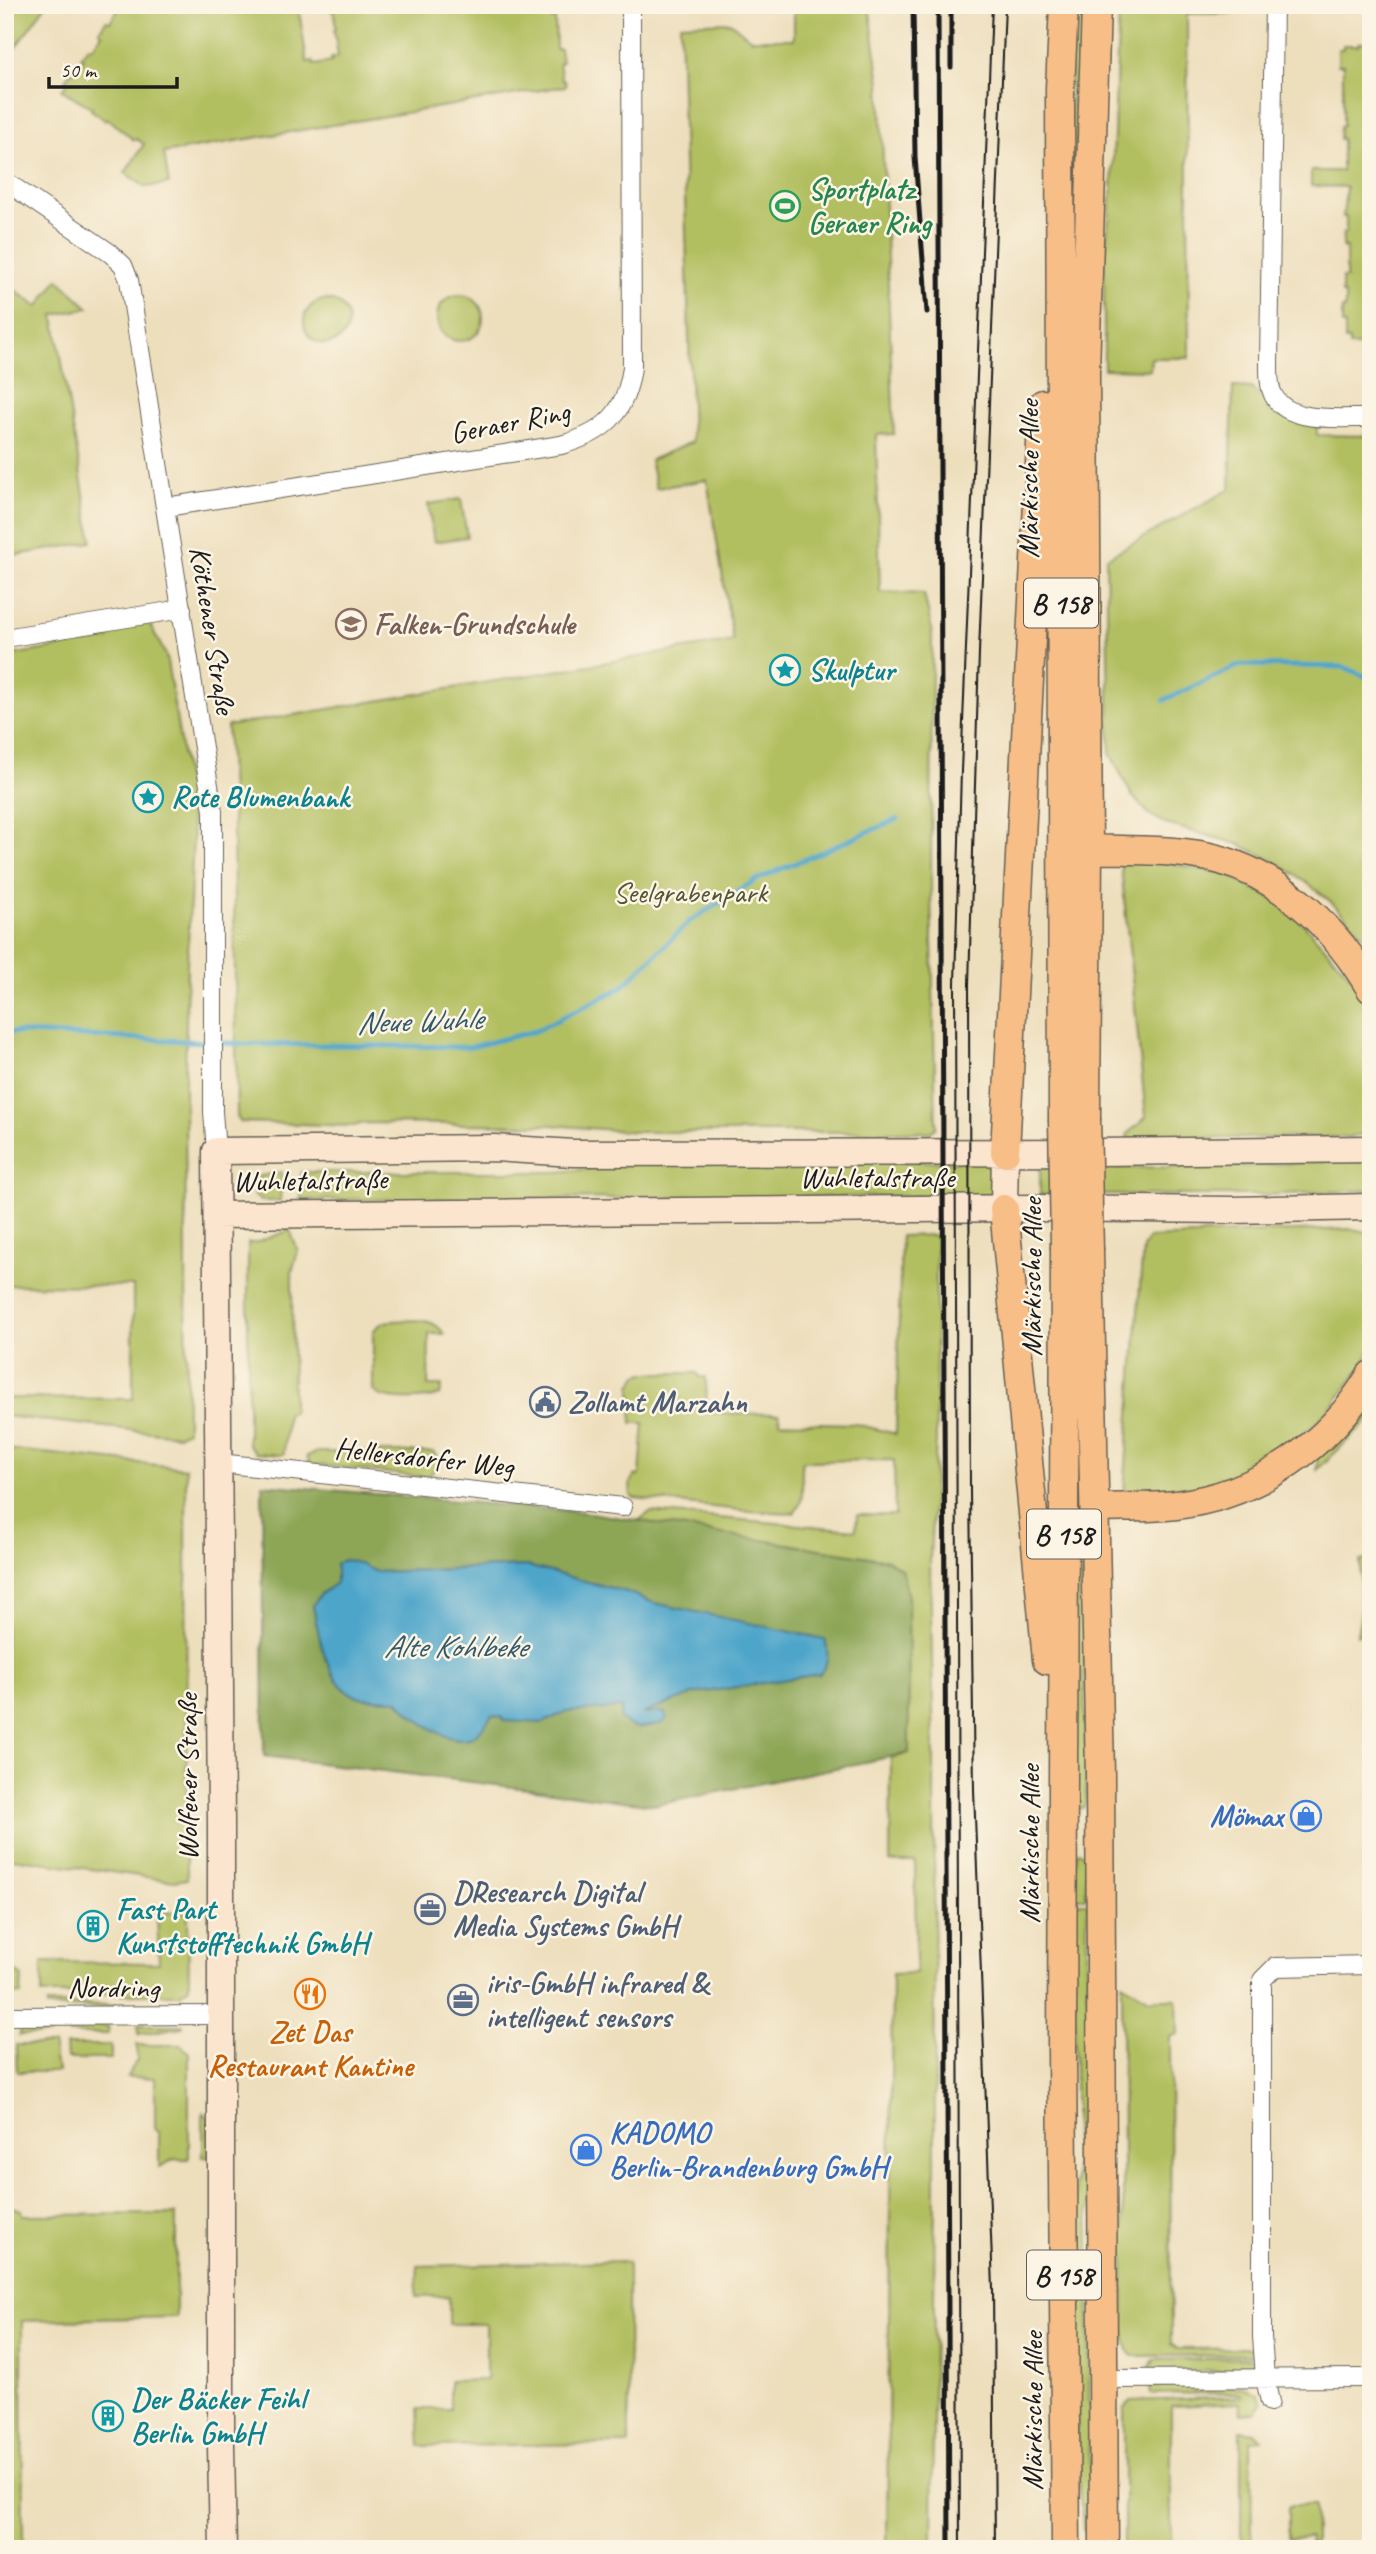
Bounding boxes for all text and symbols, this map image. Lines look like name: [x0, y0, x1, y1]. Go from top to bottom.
scale bar: [49, 46, 177, 90]
text: 50 m: [60, 57, 98, 83]
place label: Sportplatz Geraer Ring: [808, 170, 933, 242]
sports icon: Sportplatz Geraer Ring: [768, 189, 802, 223]
street label: Geraer Ring: [447, 392, 574, 452]
street label: Märkische Allee: [1009, 398, 1047, 558]
street label: Köthener Straße: [181, 543, 245, 719]
road number: B 158: [1024, 578, 1098, 628]
place label: Falken-Grundschule: [374, 605, 577, 643]
school or university icon: Falken-Grundschule: [334, 607, 368, 641]
place label: Skulptur: [808, 651, 897, 689]
place icon: Skulptur: [768, 653, 802, 687]
place label: Rote Blumenbank: [171, 778, 351, 816]
place icon: Rote Blumenbank: [131, 780, 165, 814]
park label: Seelgrabenpark: [613, 873, 769, 911]
water label: Neue Wuhle: [356, 998, 487, 1043]
street label: Wuhletalstraße: [800, 1158, 956, 1196]
street label: Wuhletalstraße: [233, 1160, 390, 1200]
street label: Märkische Allee: [1012, 1196, 1050, 1356]
place label: Zollamt Marzahn: [568, 1383, 748, 1421]
public building icon: Zollamt Marzahn: [528, 1385, 562, 1419]
street label: Hellersdorfer Weg: [333, 1429, 518, 1486]
road number: B 158: [1027, 1510, 1101, 1558]
water label: Alte Kohlbeke: [384, 1626, 531, 1667]
street label: Wolfener Straße: [168, 1691, 206, 1861]
street label: Märkische Allee: [1010, 1763, 1048, 1923]
place label: Mömax: [1210, 1797, 1286, 1835]
shop icon: Mömax: [1289, 1799, 1323, 1833]
place label: DResearch Digital Media Systems GmbH: [453, 1873, 683, 1946]
place label: Fast Part Kunststofftechnik GmbH: [116, 1890, 373, 1962]
office icon: DResearch Digital Media Systems GmbH: [413, 1892, 447, 1926]
building icon: Fast Part Kunststofftechnik GmbH: [76, 1909, 110, 1943]
place label: iris-GmbH infrared & intelligent sensors: [486, 1964, 712, 2036]
street label: Nordring: [67, 1968, 161, 2006]
restaurant icon: Zet Das Restaurant Kantine: [293, 1977, 327, 2011]
office icon: iris-GmbH infrared & intelligent sensors: [446, 1983, 480, 2017]
place label: Zet Das Restaurant Kantine: [207, 2013, 415, 2085]
place label: KADOMO Berlin-Brandenburg GmbH: [609, 2114, 893, 2186]
shop icon: KADOMO Berlin-Brandenburg GmbH: [569, 2133, 603, 2167]
road number: B 158: [1027, 2250, 1101, 2300]
street label: Märkische Allee: [1013, 2330, 1051, 2490]
place label: Der Bäcker Feihl Berlin GmbH: [131, 2380, 310, 2452]
building icon: Der Bäcker Feihl Berlin GmbH: [91, 2399, 125, 2433]

